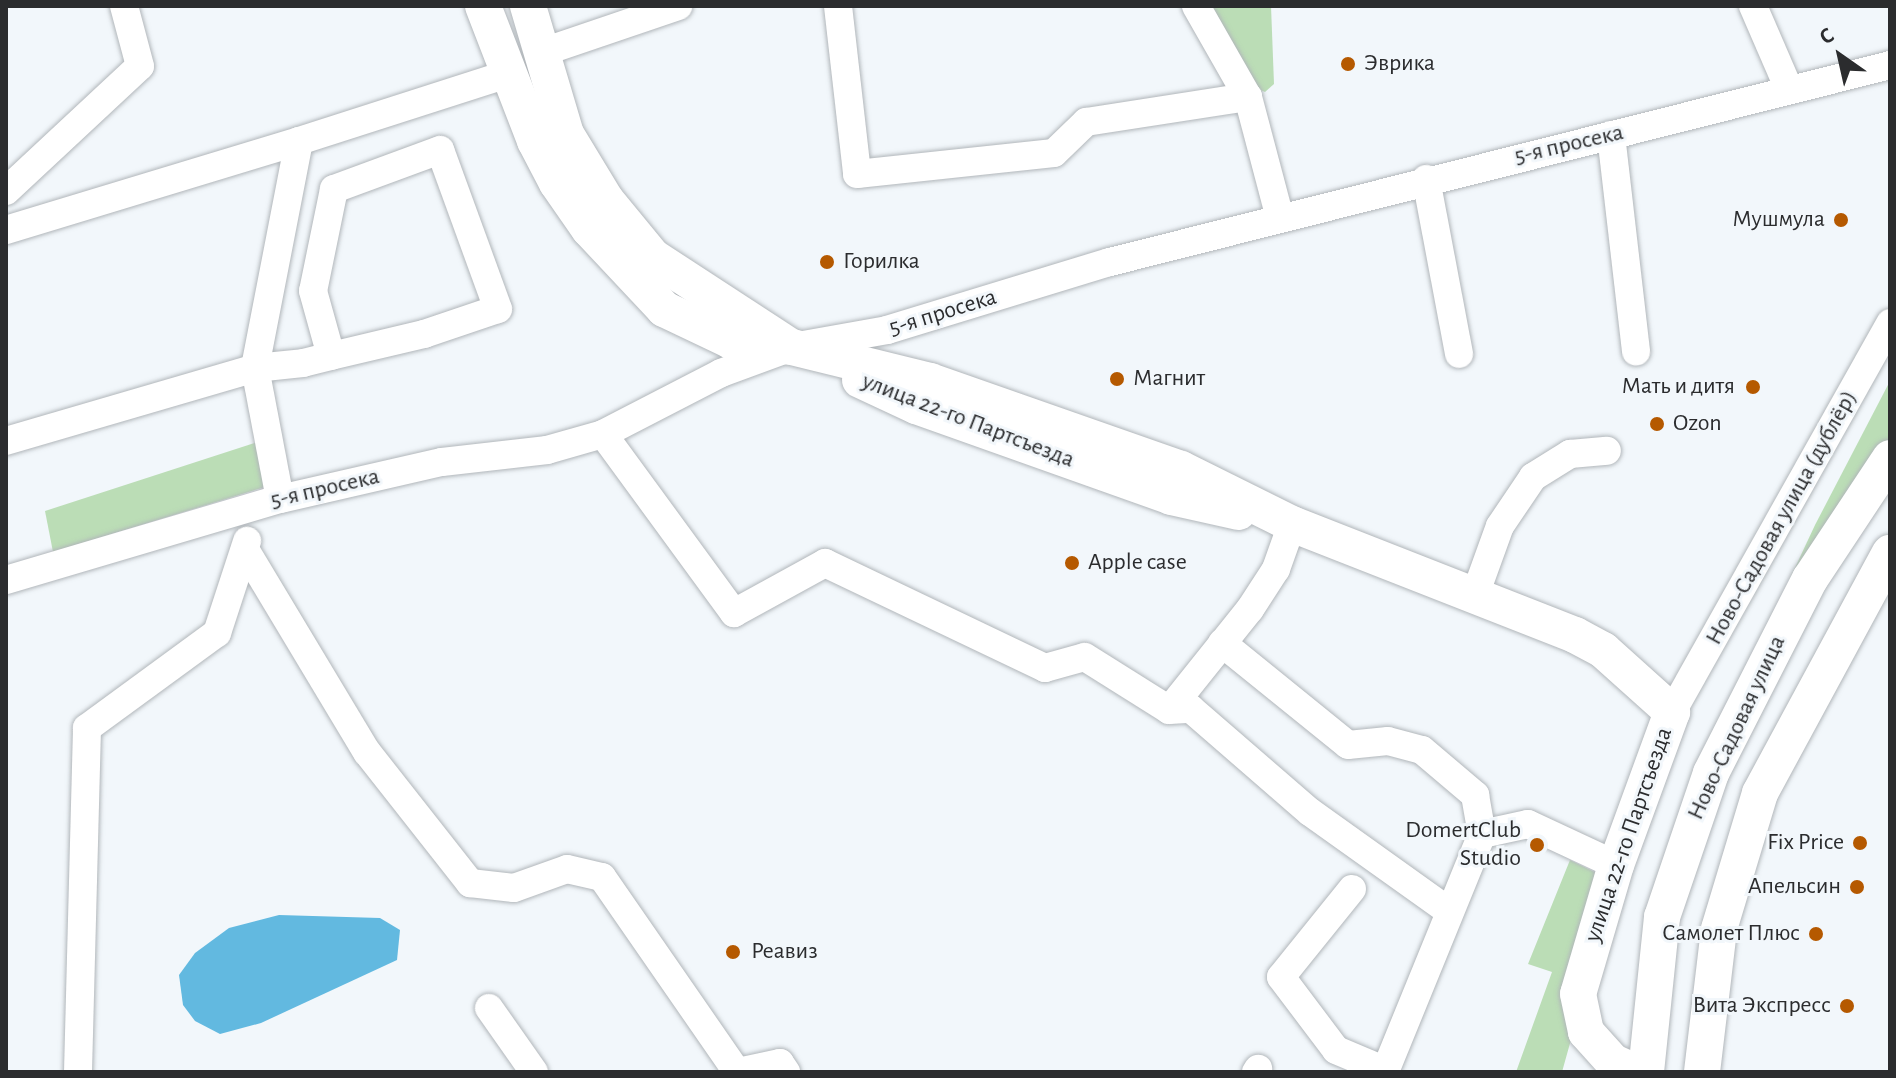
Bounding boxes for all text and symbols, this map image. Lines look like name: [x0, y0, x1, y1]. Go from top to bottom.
north arrow: [1800, 16, 1880, 96]
text: С: [1815, 24, 1838, 49]
place label: Эврика: [1364, 50, 1435, 78]
marker: Эврика: [1339, 55, 1357, 73]
street label: 5-я просека: [1512, 119, 1626, 171]
place label: Мушмула: [1732, 206, 1825, 234]
marker: Мушмула: [1832, 211, 1850, 229]
place label: Горилка: [843, 248, 920, 276]
marker: Горилка: [818, 253, 836, 271]
street label: 5-я просека: [886, 283, 1000, 343]
place label: Магнит: [1133, 365, 1205, 393]
street label: улица 22-го Партсъезда: [858, 367, 1078, 475]
marker: Магнит: [1108, 370, 1126, 388]
place label: Мать и дитя: [1622, 373, 1735, 401]
marker: Мать и дитя: [1742, 376, 1764, 398]
street label: Ново-Садовая улица (дублёр): [1700, 386, 1864, 650]
place label: Ozon: [1673, 410, 1722, 438]
marker: Ozon: [1648, 415, 1666, 433]
street label: 5-я просека: [268, 463, 382, 515]
place label: Apple case: [1088, 549, 1187, 577]
marker: Apple case: [1063, 554, 1081, 572]
street label: Ново-Садовая улица: [1682, 631, 1792, 825]
street label: улица 22-го Партсъезда: [1579, 724, 1679, 946]
place label: DomertClub Studio: [1405, 817, 1521, 873]
place label: Fix Price: [1767, 829, 1844, 857]
marker: Fix Price: [1851, 834, 1869, 852]
marker: DomertClub Studio: [1528, 836, 1546, 854]
place label: Апельсин: [1748, 873, 1841, 901]
marker: Апельсин: [1848, 878, 1866, 896]
place label: Самолет Плюс: [1662, 920, 1800, 948]
marker: Самолет Плюс: [1807, 925, 1825, 943]
place label: Реавиз: [751, 938, 818, 966]
marker: Реавиз: [722, 941, 744, 963]
place label: Вита Экспресс: [1692, 992, 1831, 1020]
marker: Вита Экспресс: [1838, 997, 1856, 1015]

